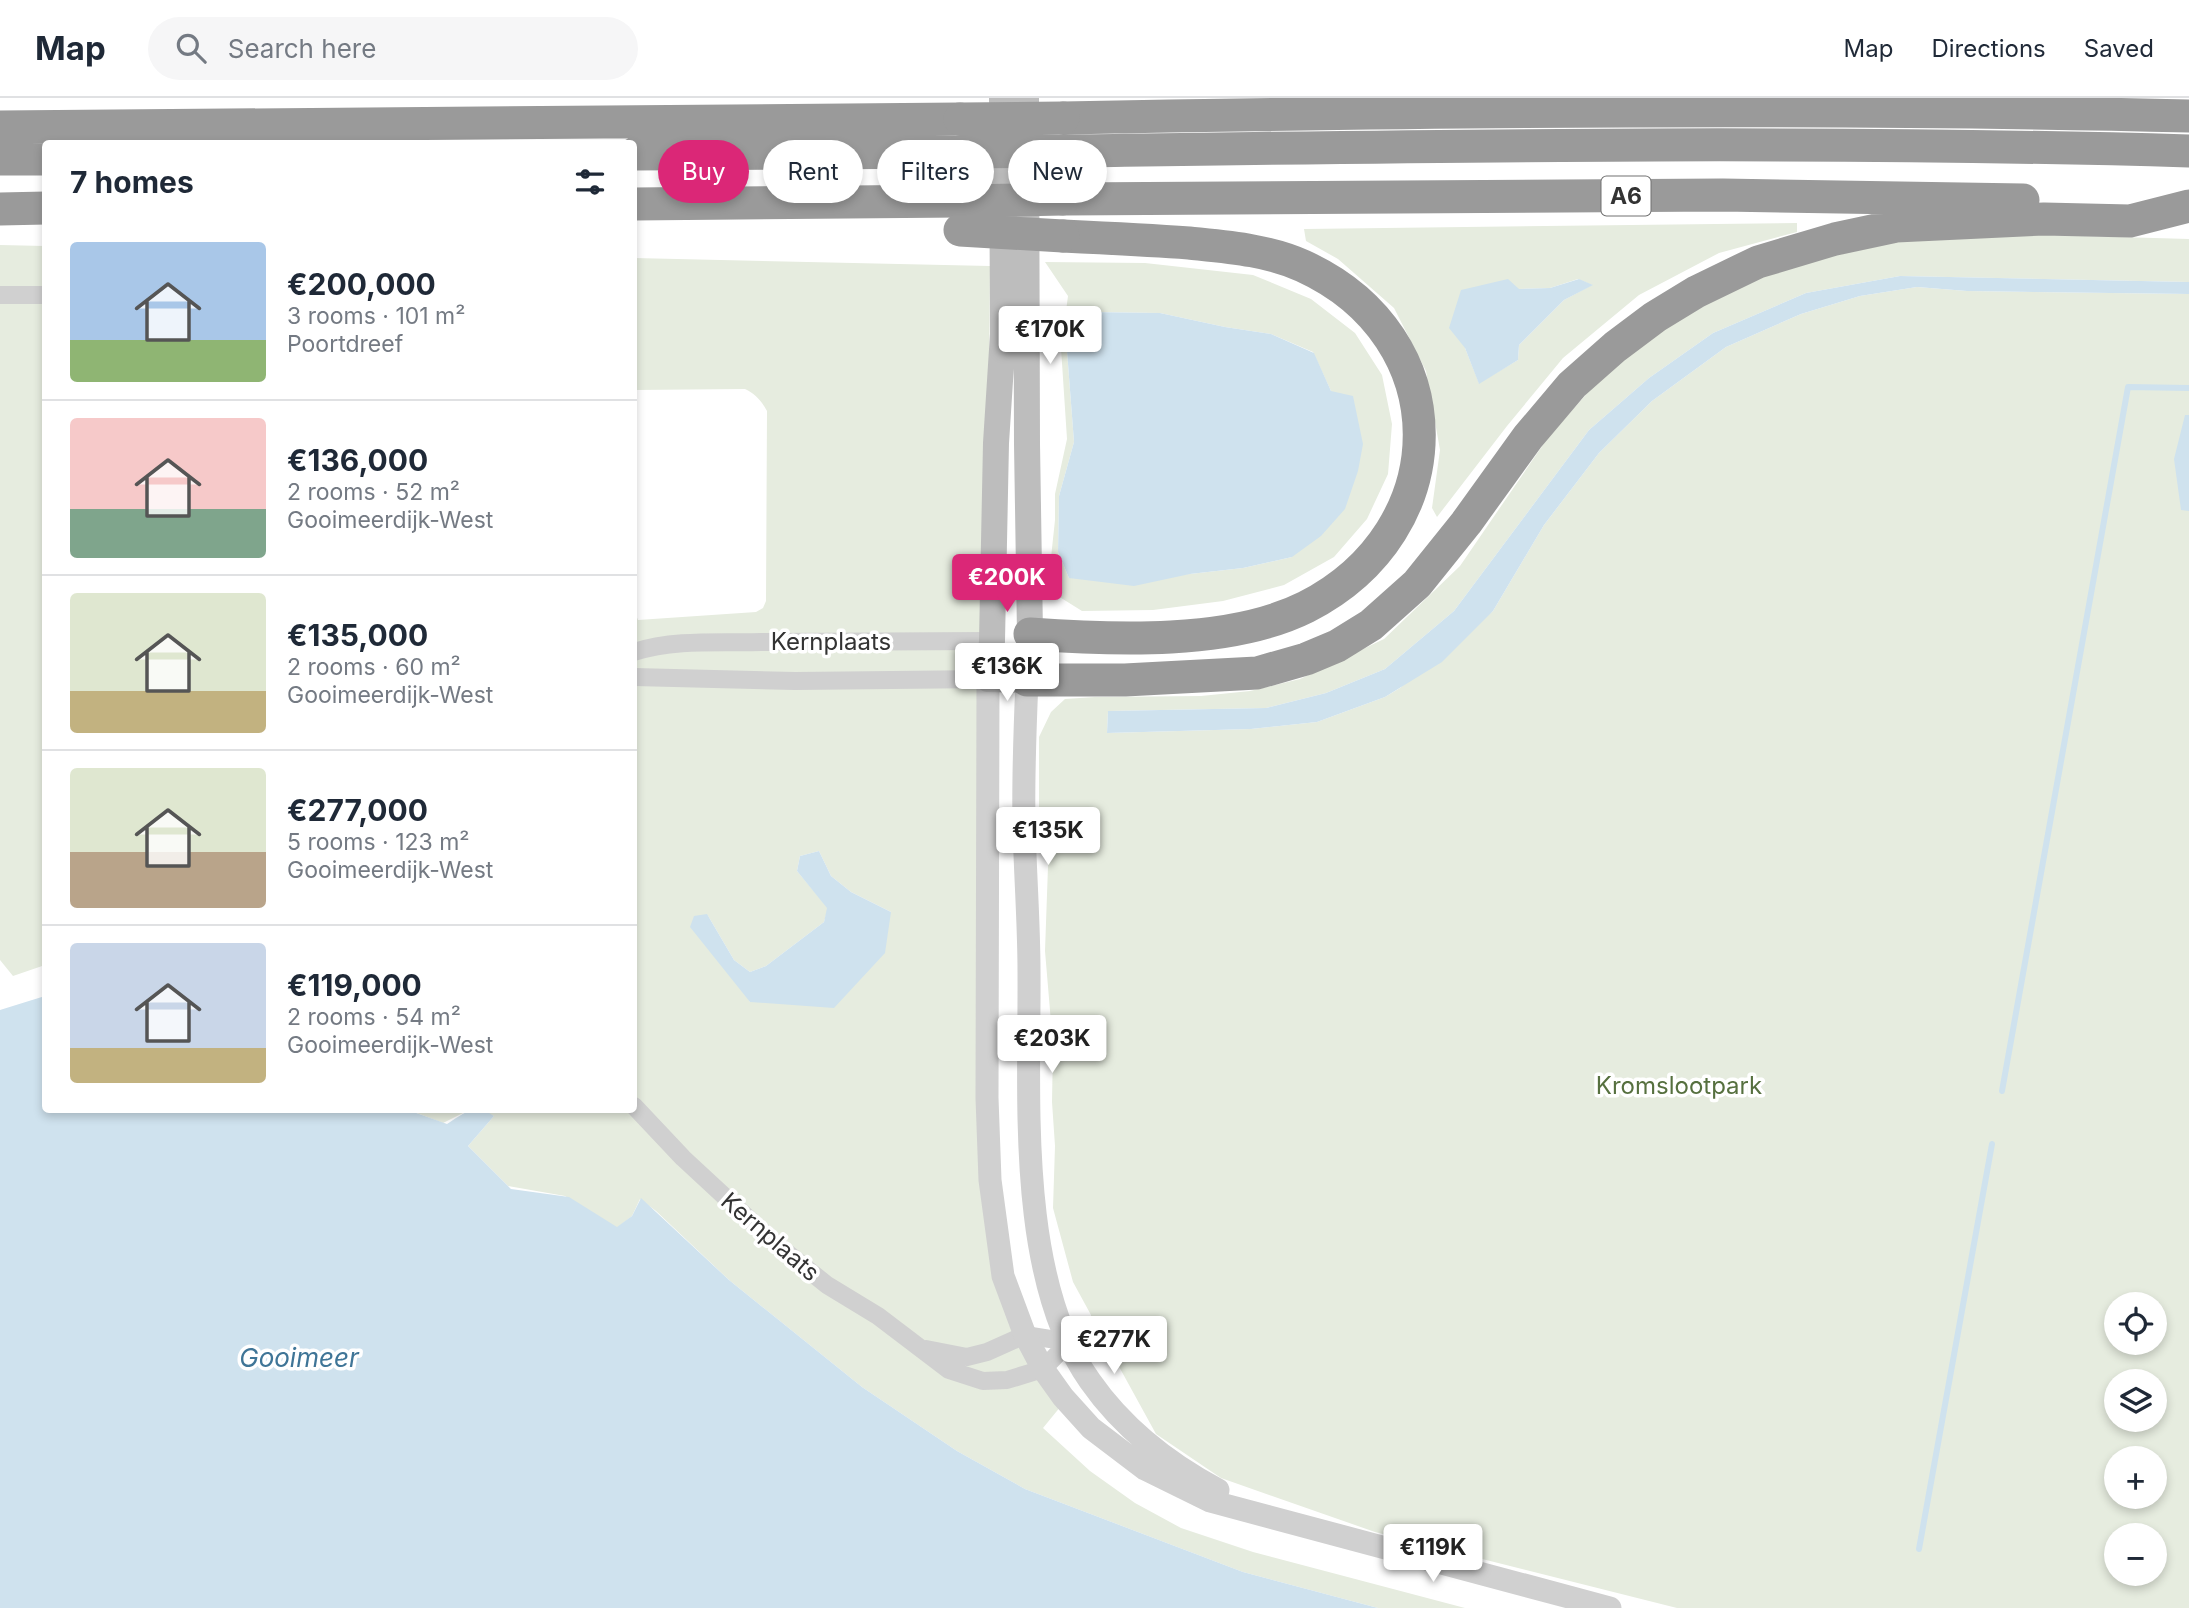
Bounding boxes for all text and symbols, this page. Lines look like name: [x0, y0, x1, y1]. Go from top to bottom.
search box: [148, 17, 638, 80]
text: Map: [35, 28, 106, 68]
icon: search: [172, 29, 210, 67]
text: Search here: [228, 33, 376, 64]
text: Map: [1844, 34, 1893, 63]
text: Directions: [1931, 34, 2046, 63]
text: Saved: [2084, 34, 2154, 63]
chip: Buy: [658, 140, 749, 203]
chip: Rent: [763, 140, 863, 203]
chip: Filters: [877, 140, 994, 203]
chip: New: [1008, 140, 1107, 203]
icon: filters: [571, 163, 609, 201]
text: 7 homes: [70, 164, 194, 200]
road number: A6: [1602, 176, 1650, 216]
text: €200,000: [287, 266, 436, 302]
icon: home: [126, 270, 210, 354]
text: 3 rooms · 101 m²: [287, 302, 465, 330]
pin: €170K: [1001, 306, 1099, 366]
text: €170K: [1015, 315, 1085, 343]
text: Poortdreef: [287, 330, 403, 358]
text: €136,000: [287, 442, 428, 478]
icon: home: [126, 446, 210, 530]
text: 2 rooms · 52 m²: [287, 478, 460, 506]
text: Gooimeerdijk-West: [287, 506, 493, 534]
pin: €200K: [958, 554, 1056, 614]
text: €200K: [968, 563, 1046, 591]
text: €135,000: [287, 617, 428, 653]
icon: home: [126, 621, 210, 705]
street label: Kernplaats: [771, 627, 891, 656]
pin: €136K: [958, 644, 1056, 703]
text: €136K: [971, 652, 1043, 680]
text: 2 rooms · 60 m²: [287, 653, 461, 681]
text: Gooimeerdijk-West: [287, 681, 493, 709]
text: €277,000: [287, 792, 428, 828]
icon: home: [126, 796, 210, 880]
pin: €135K: [999, 808, 1097, 867]
text: €135K: [1012, 816, 1084, 844]
text: 5 rooms · 123 m²: [287, 828, 470, 856]
text: Gooimeerdijk-West: [287, 856, 493, 884]
text: €119,000: [287, 967, 422, 1003]
icon: home: [126, 971, 210, 1055]
text: 2 rooms · 54 m²: [287, 1003, 461, 1031]
pin: €203K: [1003, 1016, 1101, 1075]
text: €203K: [1013, 1024, 1091, 1052]
text: Gooimeerdijk-West: [287, 1031, 493, 1059]
park label: Kromslootpark: [1596, 1071, 1762, 1100]
street label: Kernplaats: [715, 1186, 825, 1287]
map controls: [2104, 1292, 2167, 1586]
button: locate: [2104, 1292, 2167, 1355]
pin: €277K: [1065, 1316, 1163, 1376]
text: €277K: [1077, 1325, 1151, 1353]
water label: Gooimeer: [239, 1342, 360, 1373]
button: layers: [2104, 1369, 2167, 1432]
button: +: [2104, 1446, 2167, 1509]
button: −: [2104, 1523, 2167, 1586]
pin: €119K: [1384, 1524, 1482, 1584]
text: €119K: [1399, 1533, 1467, 1561]

